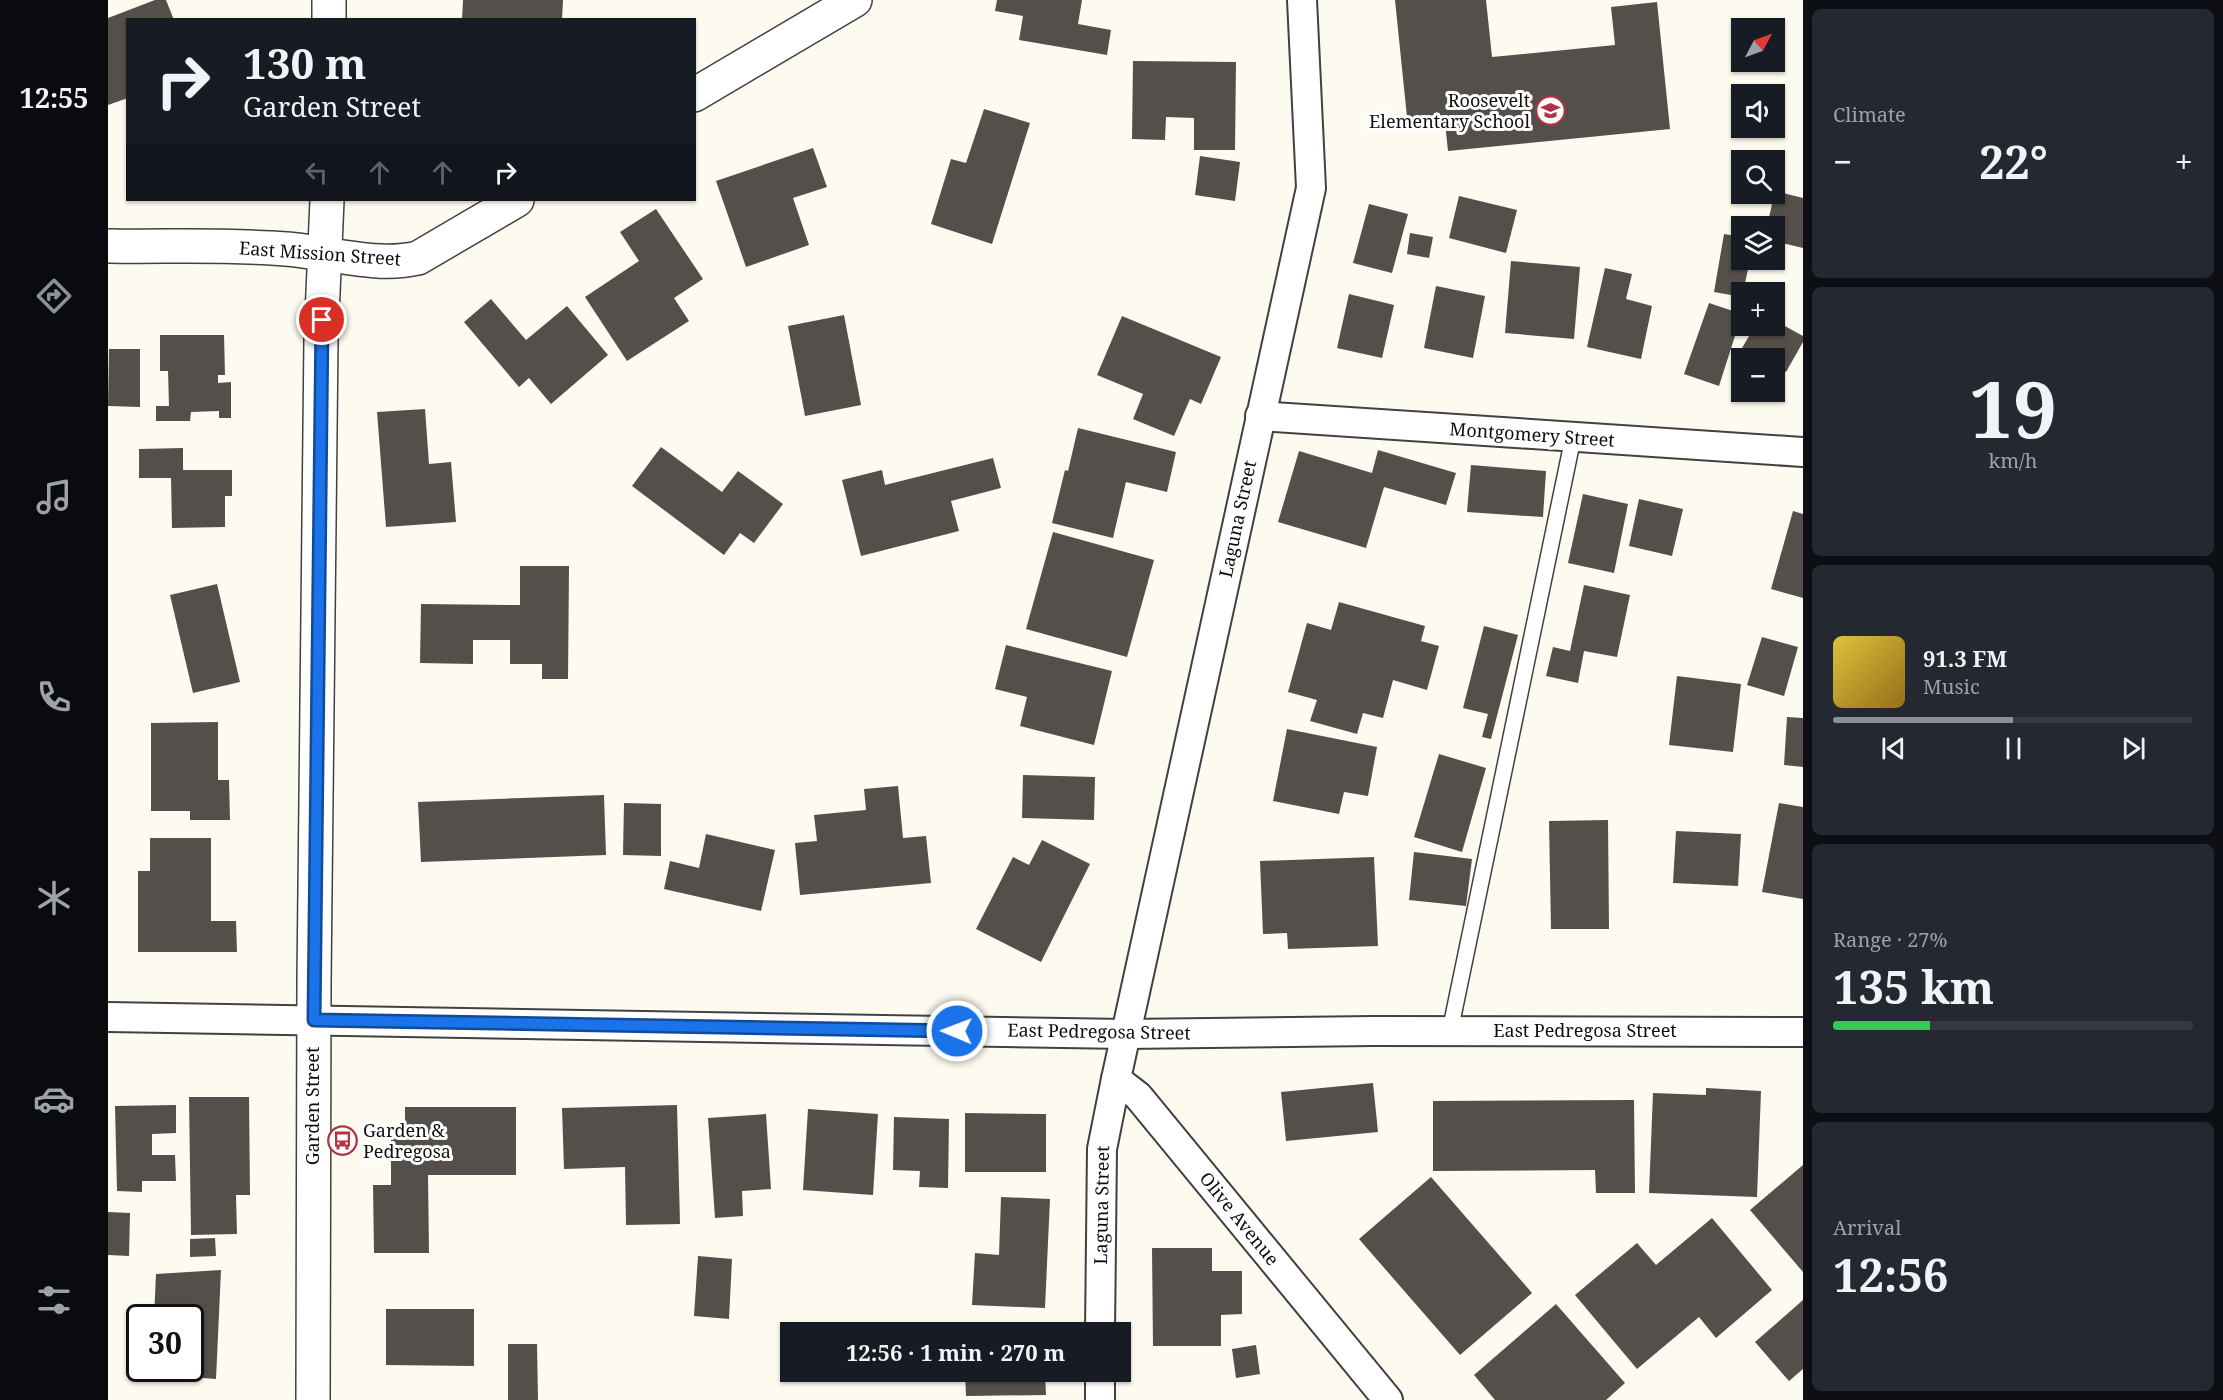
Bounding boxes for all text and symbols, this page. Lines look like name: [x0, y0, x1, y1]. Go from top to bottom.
north arrow: [1731, 18, 1785, 72]
map controls: [1731, 18, 1785, 402]
text: 130 m: [243, 34, 367, 91]
icon: right: [144, 42, 222, 120]
text: 12:55: [19, 79, 89, 116]
button: sound: [1731, 84, 1785, 138]
text: Garden Street: [243, 88, 421, 125]
place label: Roosevelt Elementary School: [1369, 88, 1530, 133]
school or university icon: Roosevelt Elementary School: [1535, 95, 1567, 127]
text: Climate: [1833, 101, 1906, 128]
text: 22°: [1979, 131, 2048, 192]
text: −: [1833, 139, 1852, 184]
text: +: [2175, 139, 2193, 184]
button: search: [1731, 150, 1785, 204]
icon: left: [300, 156, 333, 189]
icon: ahead: [363, 156, 396, 189]
icon: ahead: [426, 156, 459, 189]
icon: right: [489, 156, 522, 189]
button: layers: [1731, 216, 1785, 270]
street label: East Mission Street: [238, 235, 402, 271]
icon: directions: [33, 275, 75, 317]
button: +: [1731, 282, 1785, 336]
pin: [296, 294, 347, 345]
icon: arrive: [305, 303, 338, 336]
button: −: [1731, 348, 1785, 402]
text: 19: [1969, 355, 2057, 461]
street label: Montgomery Street: [1449, 416, 1615, 452]
text: km/h: [1988, 447, 2038, 474]
street label: Laguna Street: [1213, 458, 1261, 580]
icon: music: [33, 476, 75, 518]
text: 91.3 FM: [1923, 643, 2007, 673]
text: Music: [1923, 673, 1980, 700]
icon: phone: [33, 676, 75, 718]
icon: previous: [1877, 732, 1910, 765]
icon: pause: [1997, 732, 2030, 765]
icon: next: [2117, 732, 2150, 765]
icon: climate: [33, 877, 75, 919]
text: Range · 27%: [1833, 926, 1947, 953]
text: 135 km: [1833, 956, 1994, 1017]
position arrow: [925, 999, 989, 1063]
street label: East Pedregosa Street: [1007, 1017, 1191, 1045]
street label: East Pedregosa Street: [1493, 1018, 1677, 1042]
street label: Garden Street: [300, 1047, 324, 1165]
icon: car: [33, 1078, 75, 1120]
place label: Garden & Pedregosa: [363, 1118, 451, 1163]
bus stop icon: Garden & Pedregosa: [326, 1125, 358, 1157]
street label: Laguna Street: [1088, 1145, 1114, 1265]
street label: Olive Avenue: [1195, 1167, 1285, 1270]
text: Arrival: [1833, 1214, 1901, 1241]
text: 12:56: [1833, 1244, 1948, 1305]
icon: filters: [33, 1279, 75, 1321]
speed limit sign: 30: [126, 1304, 204, 1382]
text: 12:56 · 1 min · 270 m: [846, 1337, 1065, 1367]

